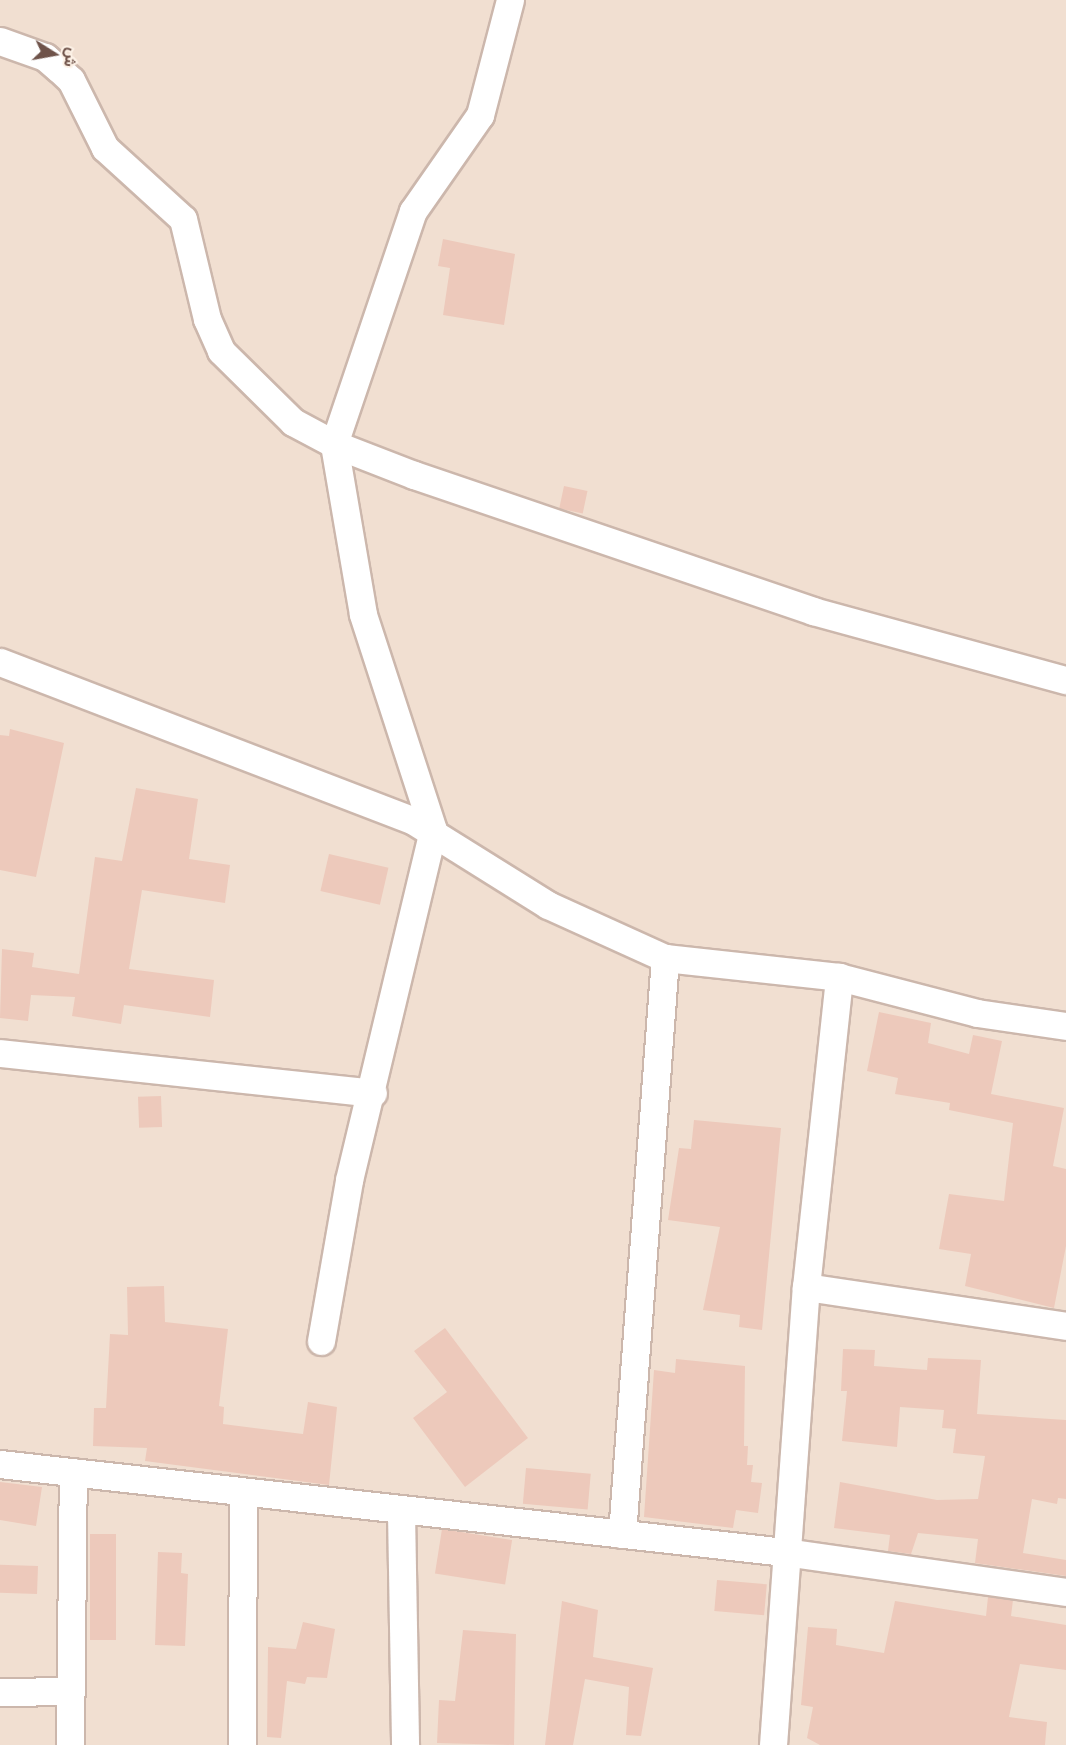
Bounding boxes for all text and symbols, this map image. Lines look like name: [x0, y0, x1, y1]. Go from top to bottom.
north arrow: [24, 24, 84, 84]
text: ش: [60, 46, 83, 69]

